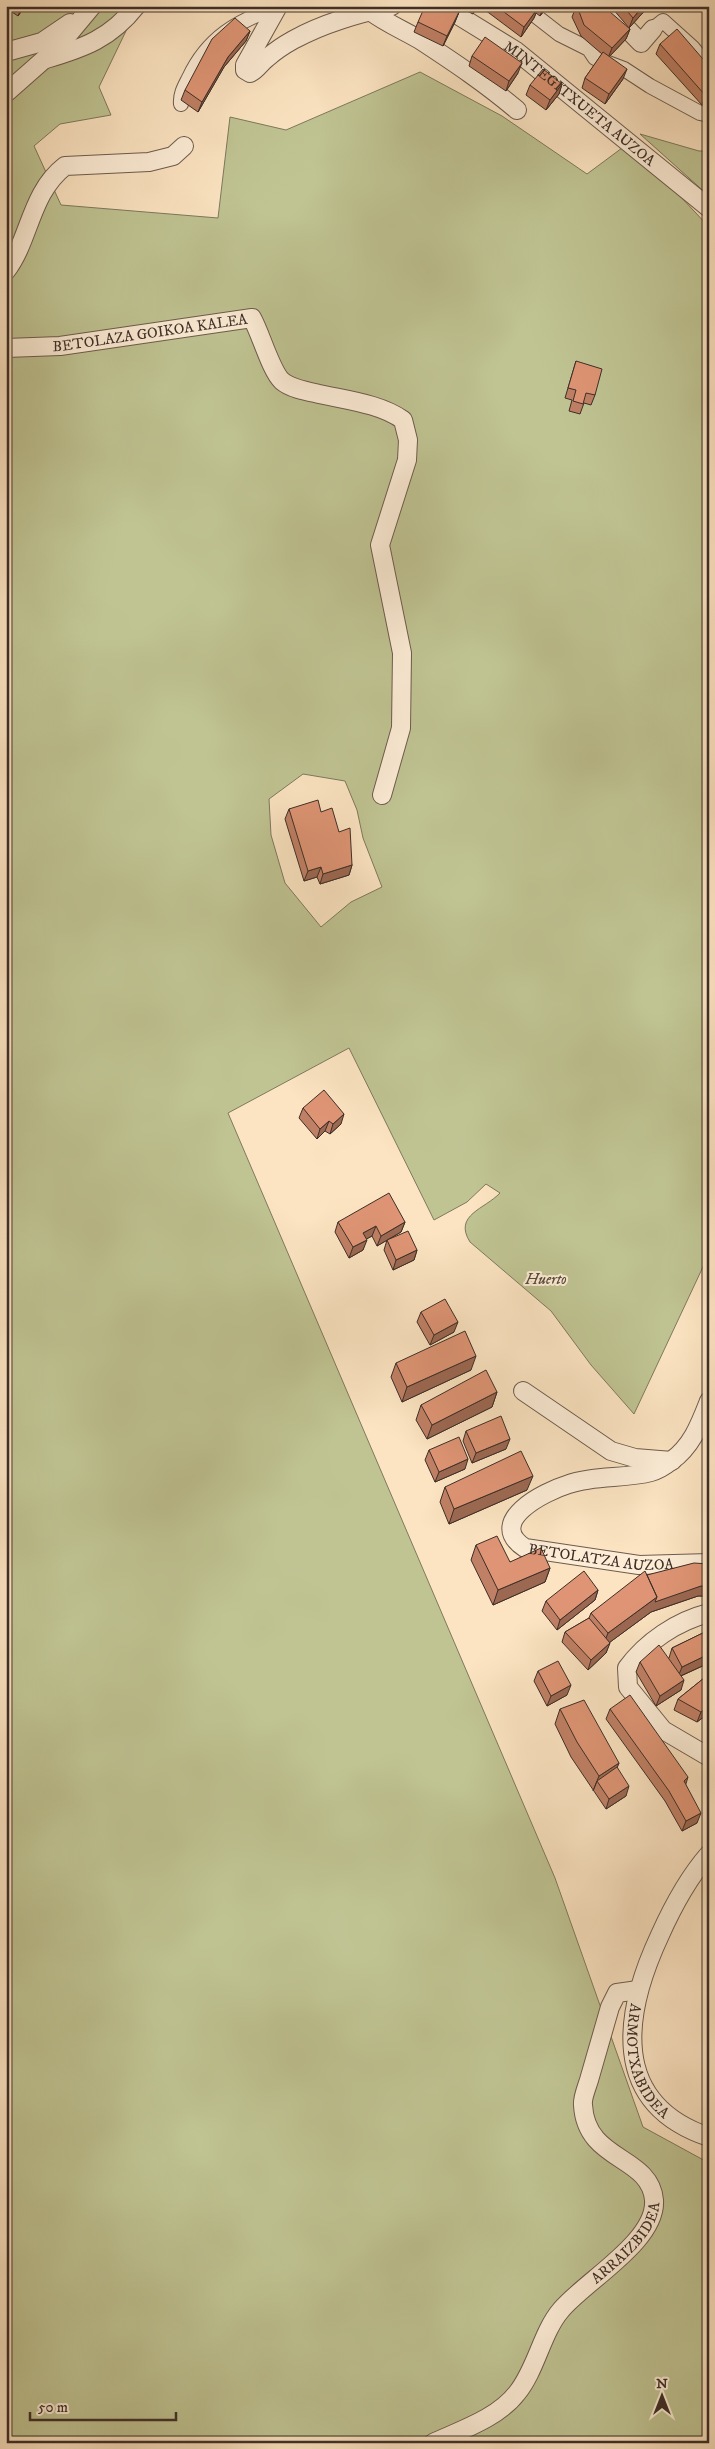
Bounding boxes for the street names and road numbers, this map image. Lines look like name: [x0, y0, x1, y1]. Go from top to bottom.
street label: MINTEGITXUETA AUZOA: [500, 36, 660, 170]
street label: BETOLAZA GOIKOA KALEA: [52, 309, 249, 356]
street label: BETOLATZA AUZOA: [527, 1539, 675, 1575]
street label: ARMOTXABIDEA: [623, 2002, 674, 2123]
street label: ARRAIZBIDEA: [587, 2201, 664, 2288]

